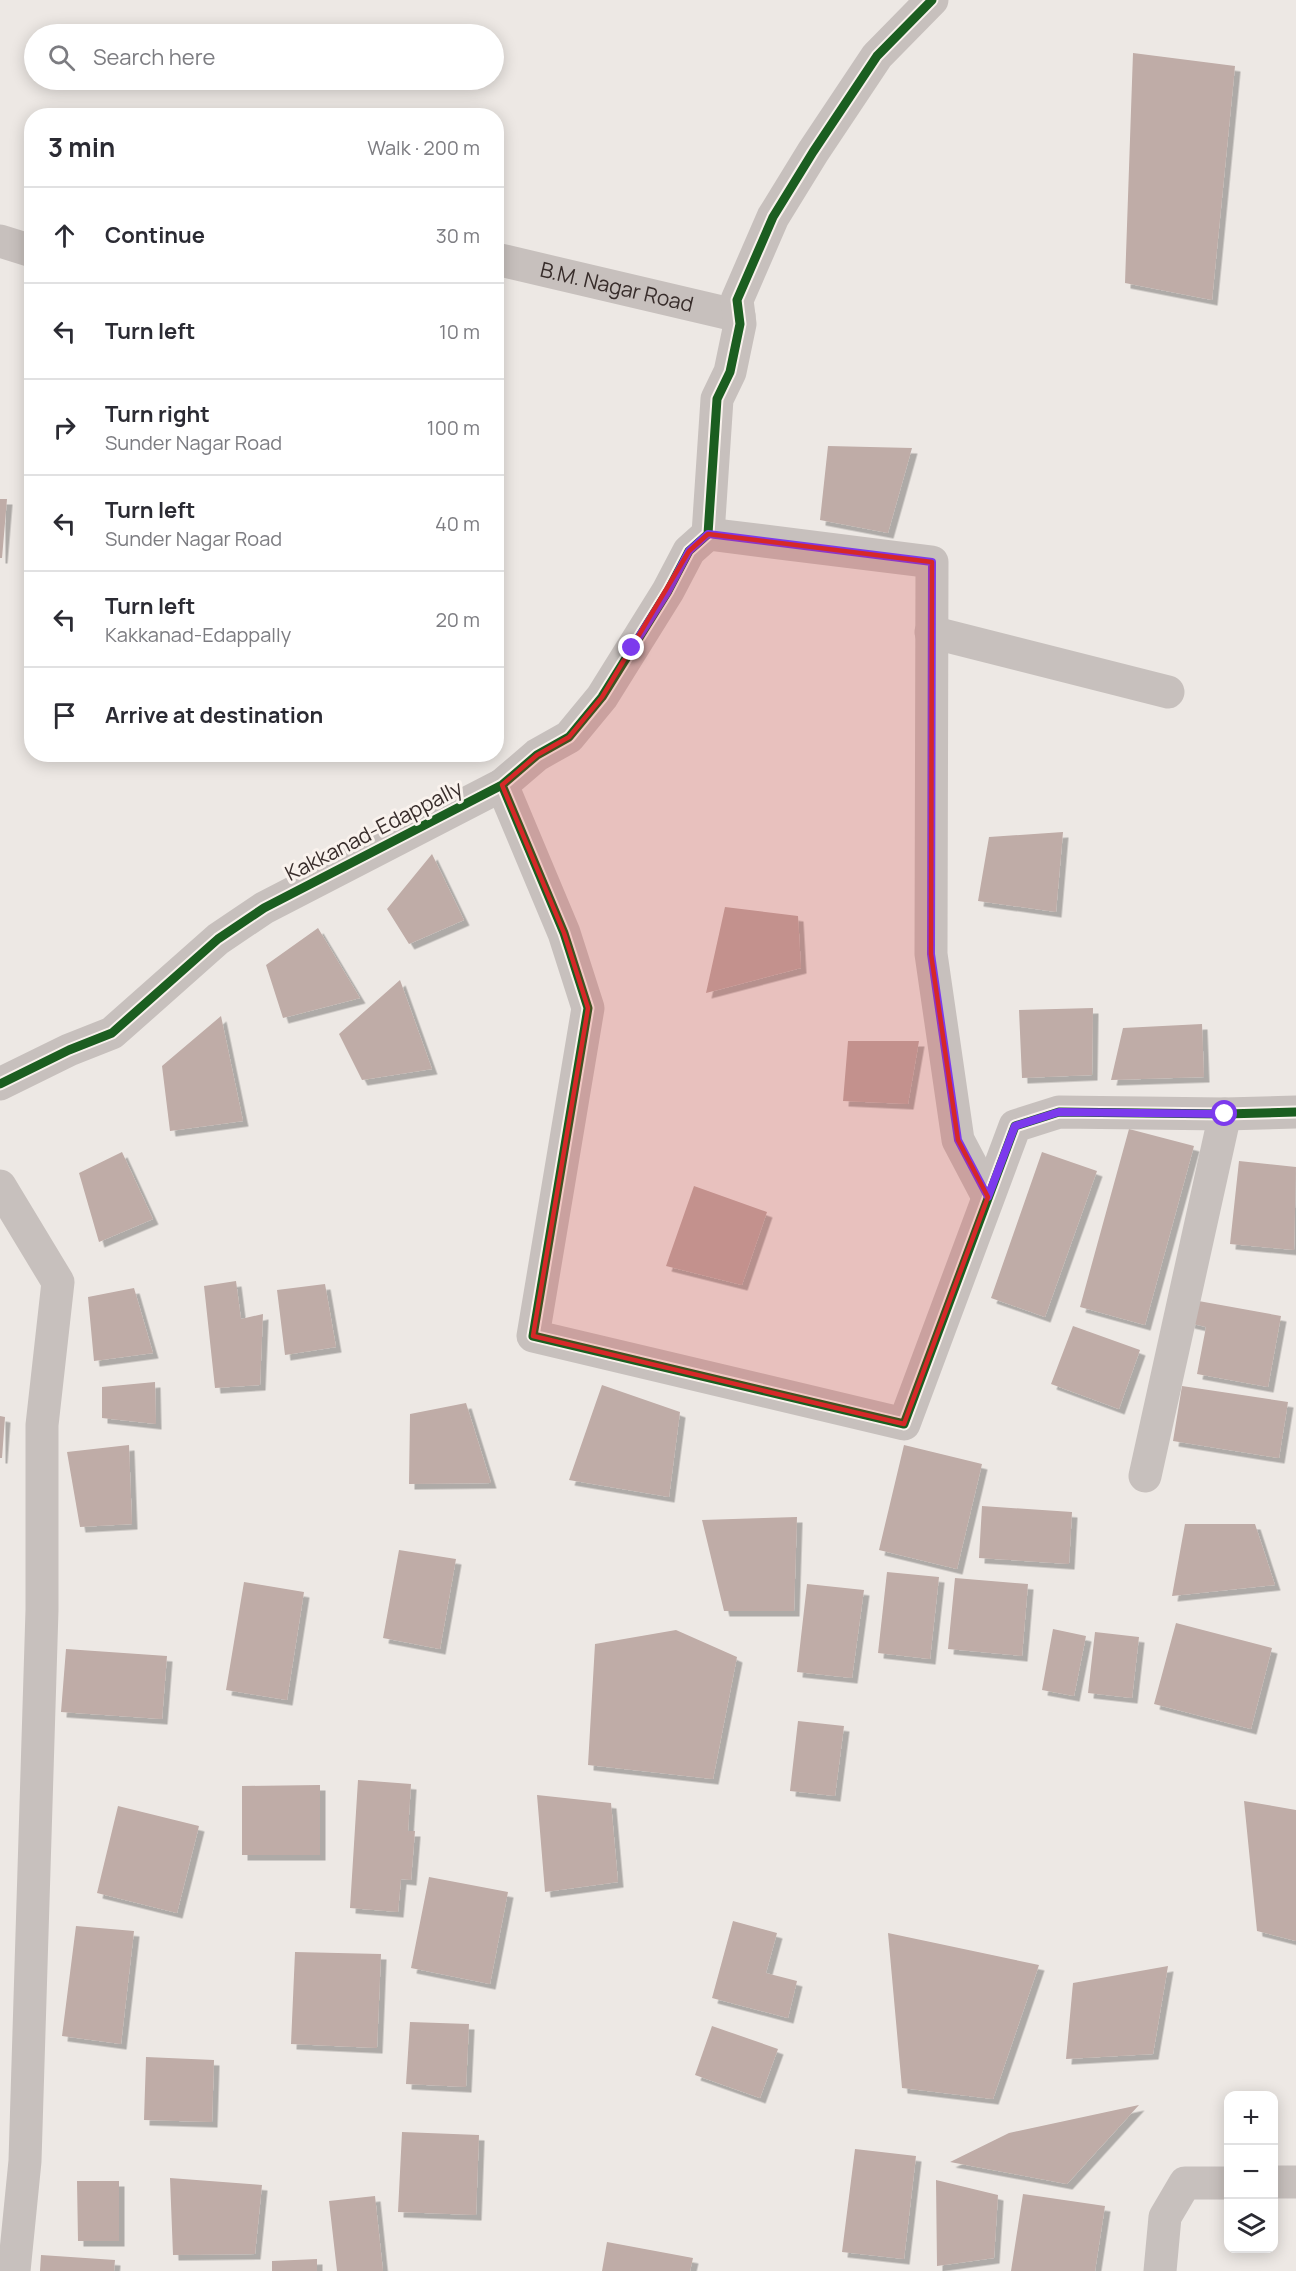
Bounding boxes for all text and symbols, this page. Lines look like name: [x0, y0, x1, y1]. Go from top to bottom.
search box: [24, 24, 504, 90]
icon: search: [45, 41, 78, 74]
text: Search here: [93, 42, 215, 72]
text: 3 min: [48, 129, 115, 165]
text: Walk · 200 m: [367, 134, 480, 161]
icon: ahead: [48, 219, 81, 252]
text: Continue: [105, 220, 205, 250]
text: 30 m: [436, 222, 480, 249]
street label: B.M. Nagar Road: [538, 255, 696, 318]
icon: left: [48, 315, 81, 348]
text: Turn left: [105, 316, 195, 346]
text: 10 m: [439, 318, 480, 345]
text: Turn right: [105, 399, 210, 429]
icon: right: [48, 411, 81, 444]
text: 100 m: [427, 414, 480, 441]
text: Sunder Nagar Road: [105, 429, 282, 456]
text: Turn left: [105, 495, 195, 525]
icon: left: [48, 507, 81, 540]
text: 40 m: [435, 510, 480, 537]
text: Sunder Nagar Road: [105, 525, 282, 552]
text: Turn left: [105, 591, 195, 621]
icon: left: [48, 603, 81, 636]
text: 20 m: [435, 606, 480, 633]
text: Kakkanad-Edappally: [105, 621, 291, 648]
route end: [618, 634, 644, 660]
icon: arrive: [48, 699, 81, 732]
text: Arrive at destination: [105, 700, 323, 730]
street label: Kakkanad-Edappally: [280, 773, 467, 887]
route start: [1211, 1100, 1237, 1126]
map controls: [1224, 2091, 1278, 2253]
button: +: [1224, 2091, 1278, 2145]
button: −: [1224, 2145, 1278, 2199]
button: layers: [1224, 2199, 1278, 2253]

